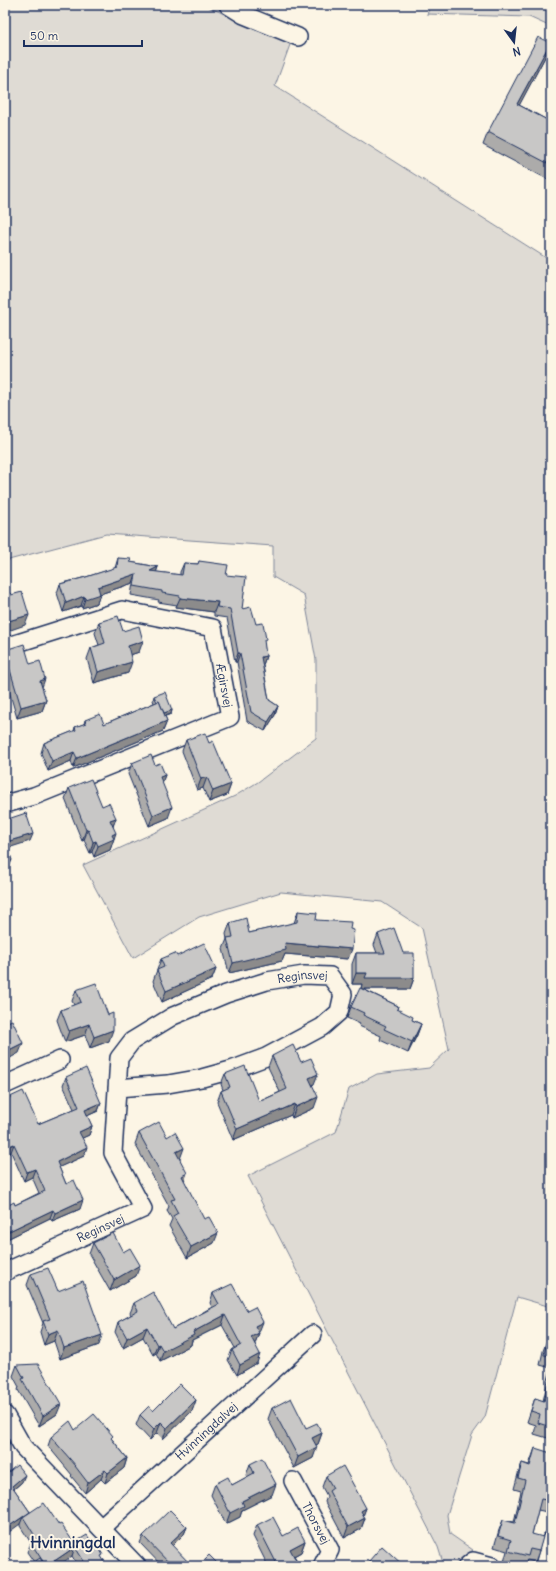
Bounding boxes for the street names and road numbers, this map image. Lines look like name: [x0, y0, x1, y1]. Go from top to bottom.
street label: Ægirsvej: [213, 662, 236, 709]
street label: Reginsvej: [276, 967, 328, 986]
street label: Reginsvej: [74, 1211, 126, 1245]
street label: Hvinningdalvej: [172, 1399, 240, 1463]
street label: Thorsvej: [299, 1500, 333, 1547]

